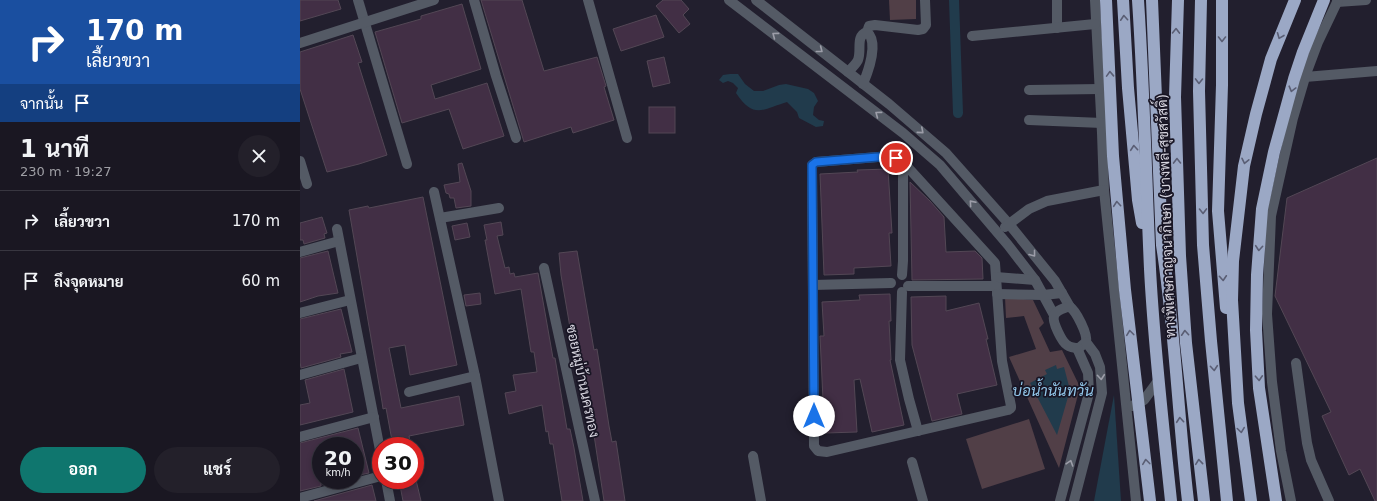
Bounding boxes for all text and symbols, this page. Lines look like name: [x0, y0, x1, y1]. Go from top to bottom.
text: 170 m: [86, 14, 183, 47]
one-way arrow: [1119, 15, 1128, 21]
icon: right: [20, 16, 72, 68]
one-way arrow: [1172, 28, 1180, 34]
one-way arrow: [772, 33, 779, 40]
one-way arrow: [1277, 33, 1285, 40]
one-way arrow: [1218, 36, 1226, 42]
one-way arrow: [815, 46, 822, 53]
text: เลี้ยวขวา: [86, 50, 150, 71]
one-way arrow: [1105, 71, 1114, 77]
one-way arrow: [1195, 78, 1203, 84]
one-way arrow: [1288, 86, 1296, 92]
icon: arrive: [71, 92, 93, 114]
street label: ทางพิเศษกาญจนาภิเษก (บางพลี-สุขสวัสดิ์): [1149, 94, 1180, 338]
text: จากนั้น: [20, 95, 63, 113]
one-way arrow: [876, 112, 883, 119]
one-way arrow: [917, 127, 924, 134]
text: 1 นาที: [20, 135, 89, 163]
button: close: [238, 135, 280, 177]
pin: [879, 141, 913, 175]
one-way arrow: [1129, 145, 1138, 151]
icon: arrive: [885, 147, 907, 169]
one-way arrow: [1172, 158, 1181, 164]
one-way arrow: [1241, 158, 1249, 164]
text: 230 m · 19:27: [20, 164, 111, 179]
one-way arrow: [970, 200, 977, 208]
one-way arrow: [1113, 201, 1122, 207]
one-way arrow: [1198, 208, 1207, 214]
icon: right: [20, 210, 42, 232]
text: 170 m: [232, 212, 280, 230]
text: เลี้ยวขวา: [54, 213, 110, 231]
one-way arrow: [1255, 245, 1264, 251]
one-way arrow: [1029, 250, 1036, 257]
icon: arrive: [20, 270, 42, 292]
text: 60 m: [242, 272, 280, 290]
text: ถึงจุดหมาย: [54, 273, 124, 291]
one-way arrow: [1218, 275, 1227, 281]
street label: ซอยหมู่บ้านนครทอง: [561, 323, 604, 439]
one-way arrow: [1126, 330, 1135, 336]
one-way arrow: [1181, 330, 1190, 336]
one-way arrow: [1209, 365, 1218, 371]
one-way arrow: [1096, 374, 1105, 380]
one-way arrow: [1255, 375, 1263, 381]
water label: บ่อน้ำนันทวัน: [1012, 378, 1094, 400]
position arrow: [793, 395, 835, 437]
one-way arrow: [1176, 417, 1185, 423]
one-way arrow: [1236, 427, 1245, 433]
speed limit sign: 30: [372, 437, 424, 489]
text: 20: [324, 446, 352, 470]
button: ออก: [20, 447, 146, 493]
button: แชร์: [154, 447, 280, 493]
one-way arrow: [1142, 459, 1151, 465]
one-way arrow: [1195, 459, 1204, 465]
one-way arrow: [1065, 460, 1074, 467]
text: km/h: [325, 467, 351, 478]

